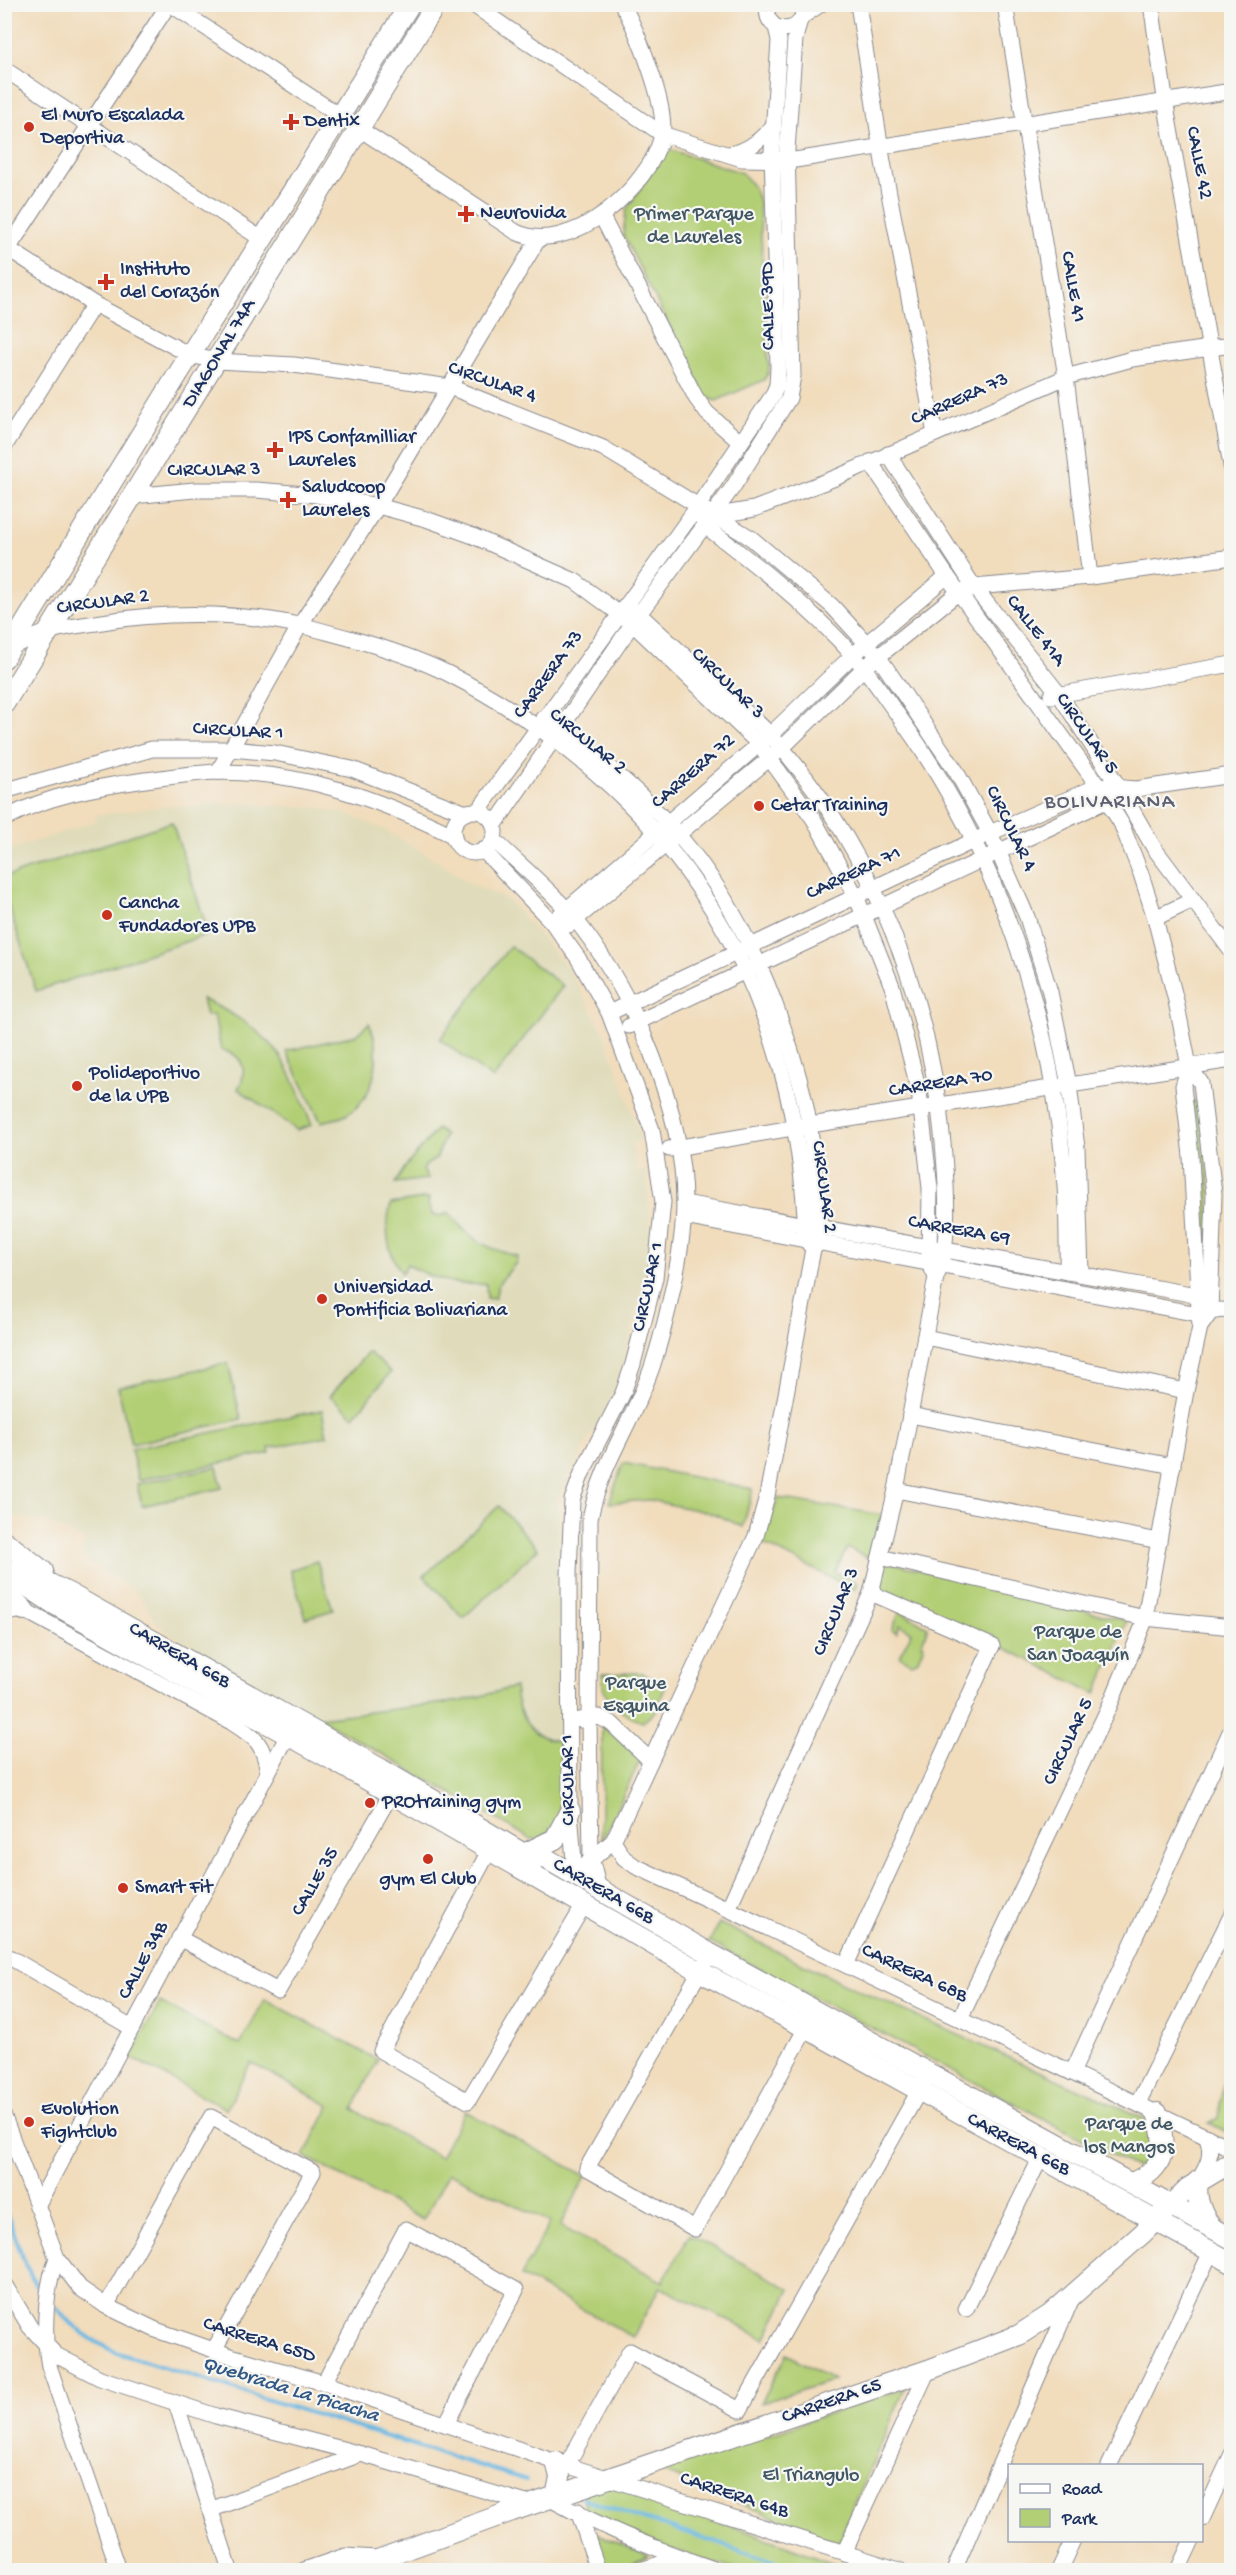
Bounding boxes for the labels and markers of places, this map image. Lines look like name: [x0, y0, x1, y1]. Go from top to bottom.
place label: El Muro Escalada Deportiva: [39, 105, 185, 151]
place label: Dentix: [302, 111, 360, 134]
marker: Dentix: [282, 113, 300, 131]
marker: El Muro Escalada Deportiva: [22, 120, 36, 134]
place label: Neurovida: [480, 203, 567, 226]
marker: Neurovida: [457, 205, 475, 223]
place label: Instituto del Corazón: [120, 259, 220, 305]
marker: Instituto del Corazón: [97, 273, 115, 291]
place label: IPS Confamilliar Laureles: [288, 427, 418, 473]
marker: IPS Confamilliar Laureles: [266, 441, 284, 459]
place label: Saludcoop Laureles: [302, 477, 385, 523]
marker: Saludcoop Laureles: [279, 491, 297, 509]
place label: Cetar Training: [771, 795, 888, 818]
marker: Cetar Training: [752, 799, 766, 813]
place label: Cancha Fundadores UPB: [118, 893, 256, 939]
marker: Cancha Fundadores UPB: [100, 908, 114, 922]
place label: Polideportivo de la UPB: [88, 1063, 200, 1109]
marker: Polideportivo de la UPB: [70, 1079, 84, 1093]
place label: Universidad Pontificia Bolivariana: [333, 1277, 508, 1323]
marker: Universidad Pontificia Bolivariana: [315, 1292, 329, 1306]
place label: PROtraining gym: [381, 1792, 521, 1815]
marker: PROtraining gym: [363, 1796, 377, 1810]
marker: gym El Club: [421, 1852, 435, 1866]
place label: gym El Club: [380, 1869, 477, 1892]
place label: Smart Fit: [135, 1877, 214, 1900]
marker: Smart Fit: [116, 1881, 130, 1895]
place label: Evolution Fightclub: [40, 2099, 119, 2145]
marker: Evolution Fightclub: [22, 2115, 36, 2129]

